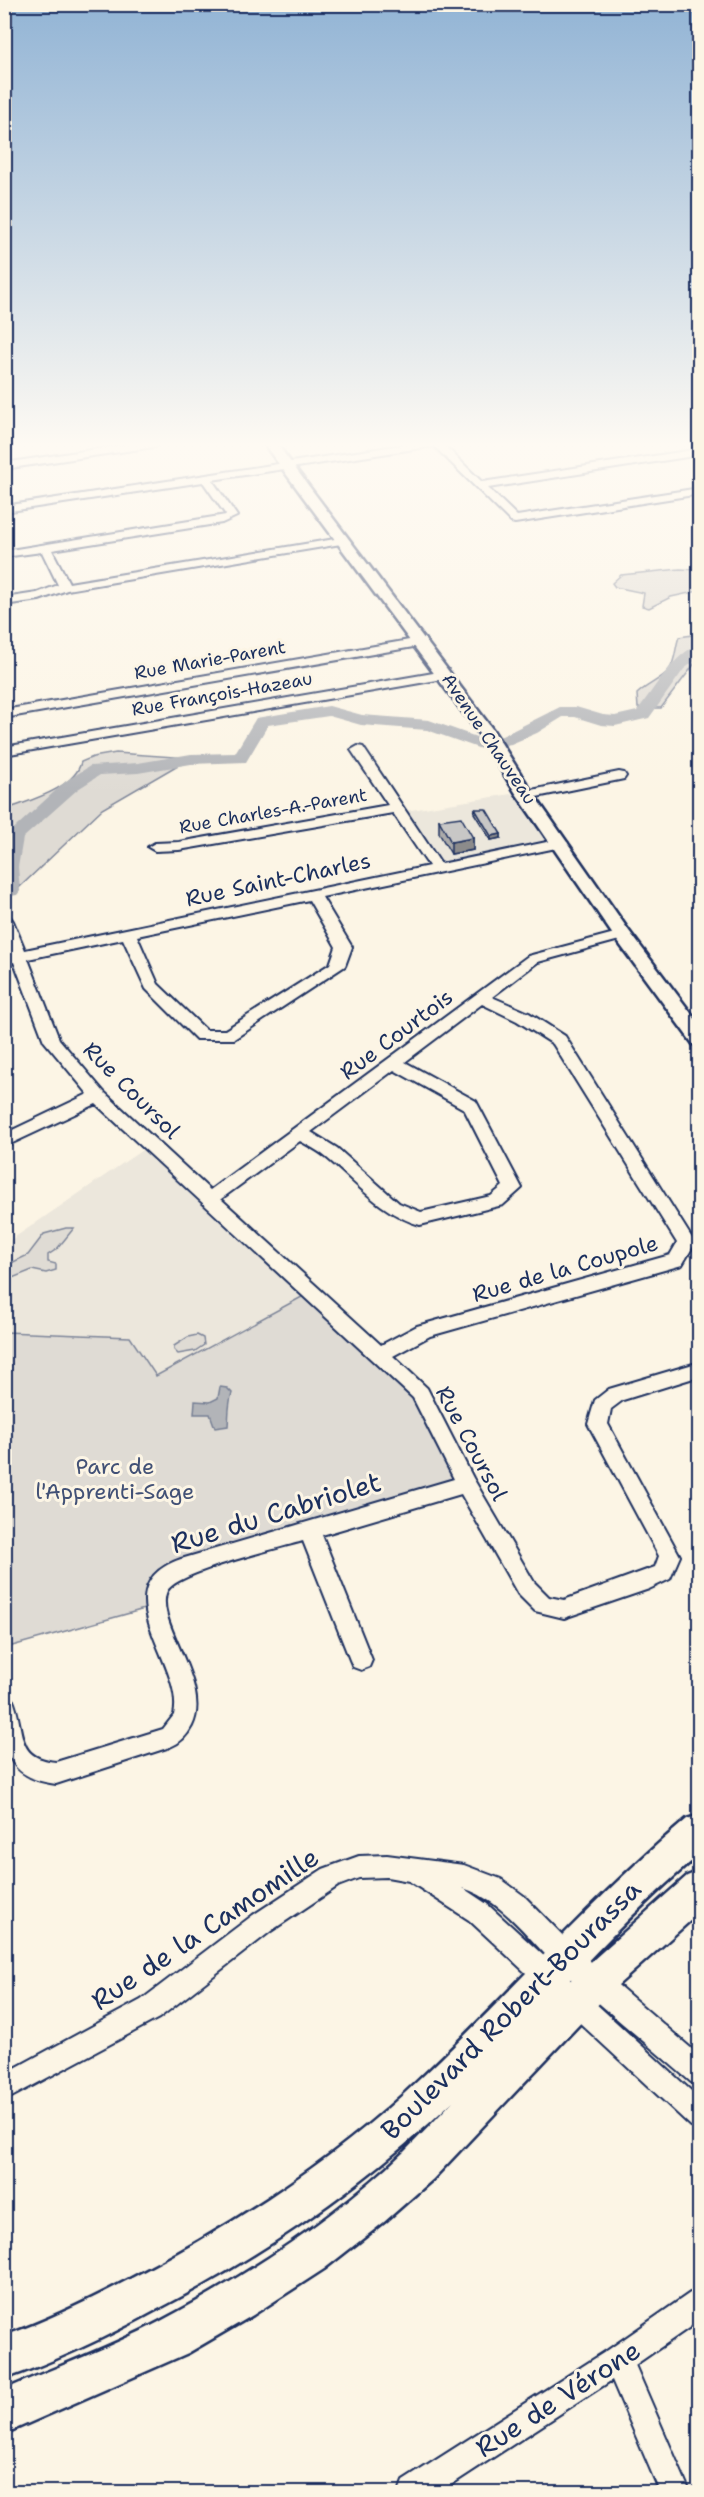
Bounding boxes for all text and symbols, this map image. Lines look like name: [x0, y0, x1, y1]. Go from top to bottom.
street label: Rue Marie-Parent: [132, 635, 288, 685]
street label: Rue François-Hazeau: [130, 666, 314, 722]
street label: Avenue Chauveau: [436, 669, 542, 809]
street label: Rue Charles-A.-Parent: [177, 783, 369, 839]
street label: Rue Saint-Charles: [183, 846, 373, 913]
street label: Rue Courtois: [334, 982, 459, 1086]
street label: Rue Coursol: [77, 1036, 187, 1145]
street label: Rue de la Coupole: [469, 1228, 661, 1309]
street label: Rue Coursol: [429, 1381, 514, 1506]
park label: Parc de l'Apprenti-Sage: [35, 1452, 195, 1506]
street label: Rue du Cabriolet: [166, 1463, 386, 1562]
street label: Rue de la Camomille: [84, 1838, 326, 2019]
street label: Boulevard Robert-Bourassa: [372, 1871, 649, 2148]
street label: Rue de Vérone: [468, 2331, 647, 2466]

